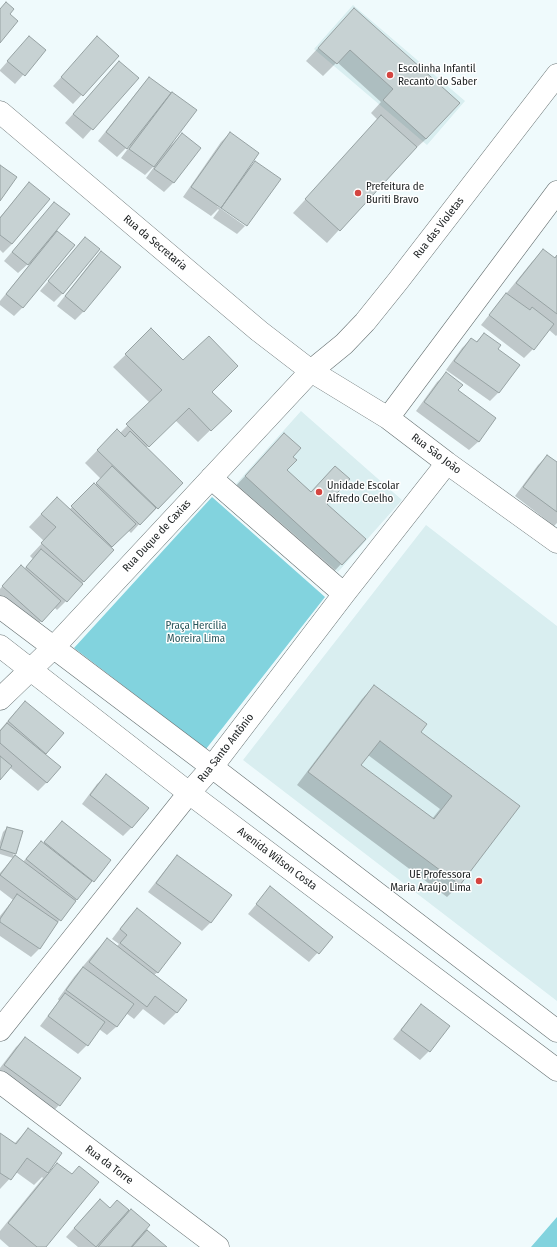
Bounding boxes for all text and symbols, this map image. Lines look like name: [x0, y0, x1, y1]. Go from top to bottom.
place label: Escolinha Infantil Recanto do Saber: [398, 62, 477, 88]
marker: Escolinha Infantil Recanto do Saber: [385, 70, 395, 80]
place label: Prefeitura de Buriti Bravo: [366, 180, 424, 206]
marker: Prefeitura de Buriti Bravo: [353, 188, 363, 198]
street label: Rua das Violetas: [411, 195, 467, 261]
street label: Rua da Secretaria: [120, 213, 190, 273]
street label: Rua São João: [409, 431, 463, 477]
place label: Unidade Escolar Alfredo Coelho: [327, 479, 399, 505]
marker: Unidade Escolar Alfredo Coelho: [314, 487, 324, 497]
street label: Rua Duque de Caxias: [120, 497, 194, 575]
park label: Praça Hercilia Moreira Lima: [165, 619, 227, 645]
street label: Rua Santo Antônio: [195, 711, 257, 785]
street label: Avenida Wilson Costa: [235, 825, 319, 893]
place label: UE Professora Maria Araújo Lima: [390, 868, 471, 894]
marker: UE Professora Maria Araújo Lima: [474, 876, 484, 886]
street label: Rua da Torre: [82, 1143, 136, 1187]

